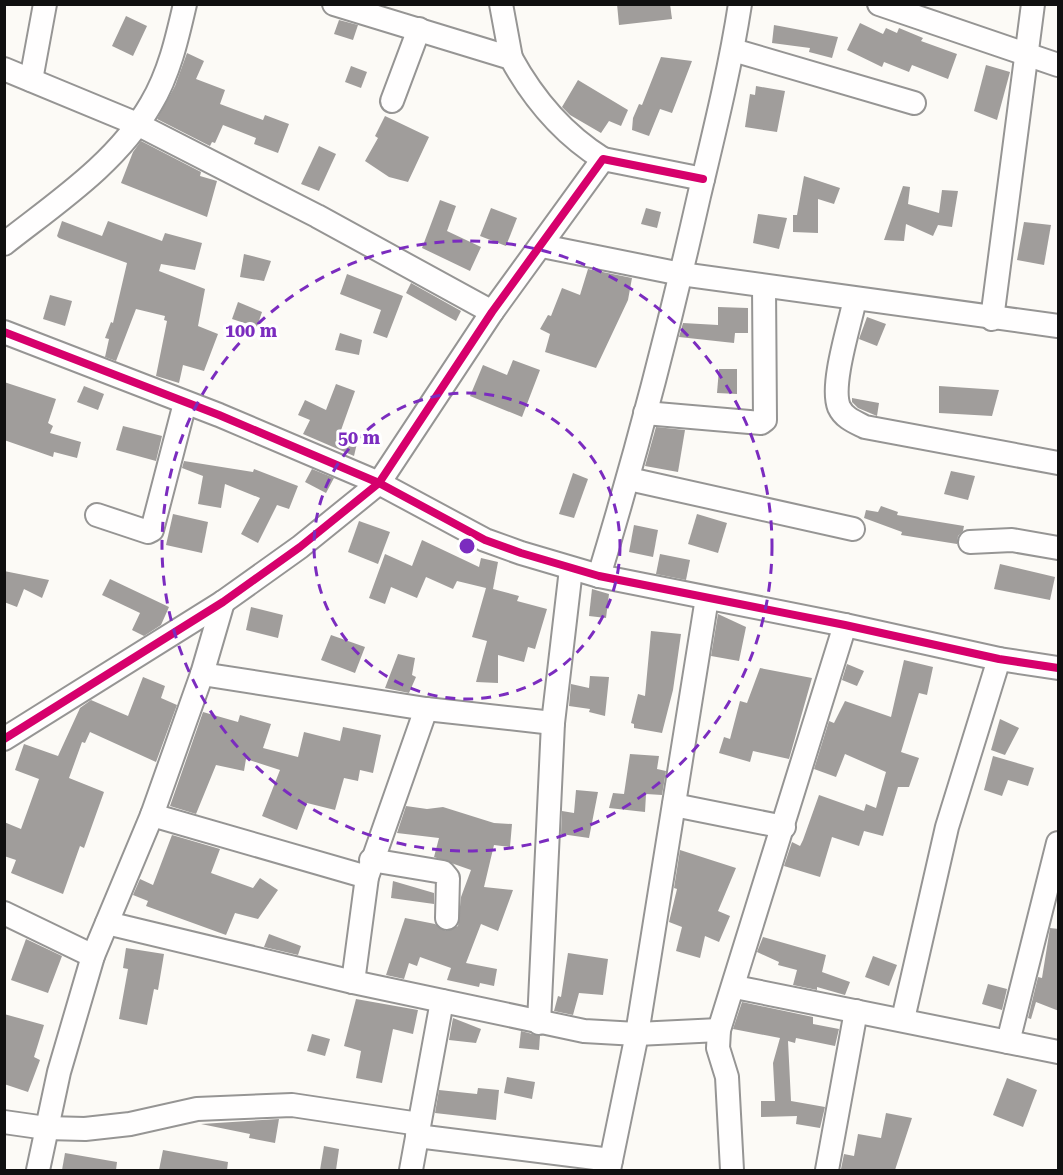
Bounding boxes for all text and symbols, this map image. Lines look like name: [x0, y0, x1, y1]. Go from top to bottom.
text: 100 m: [225, 320, 278, 341]
text: 50 m: [338, 427, 381, 448]
centre of rings: [457, 536, 477, 556]

